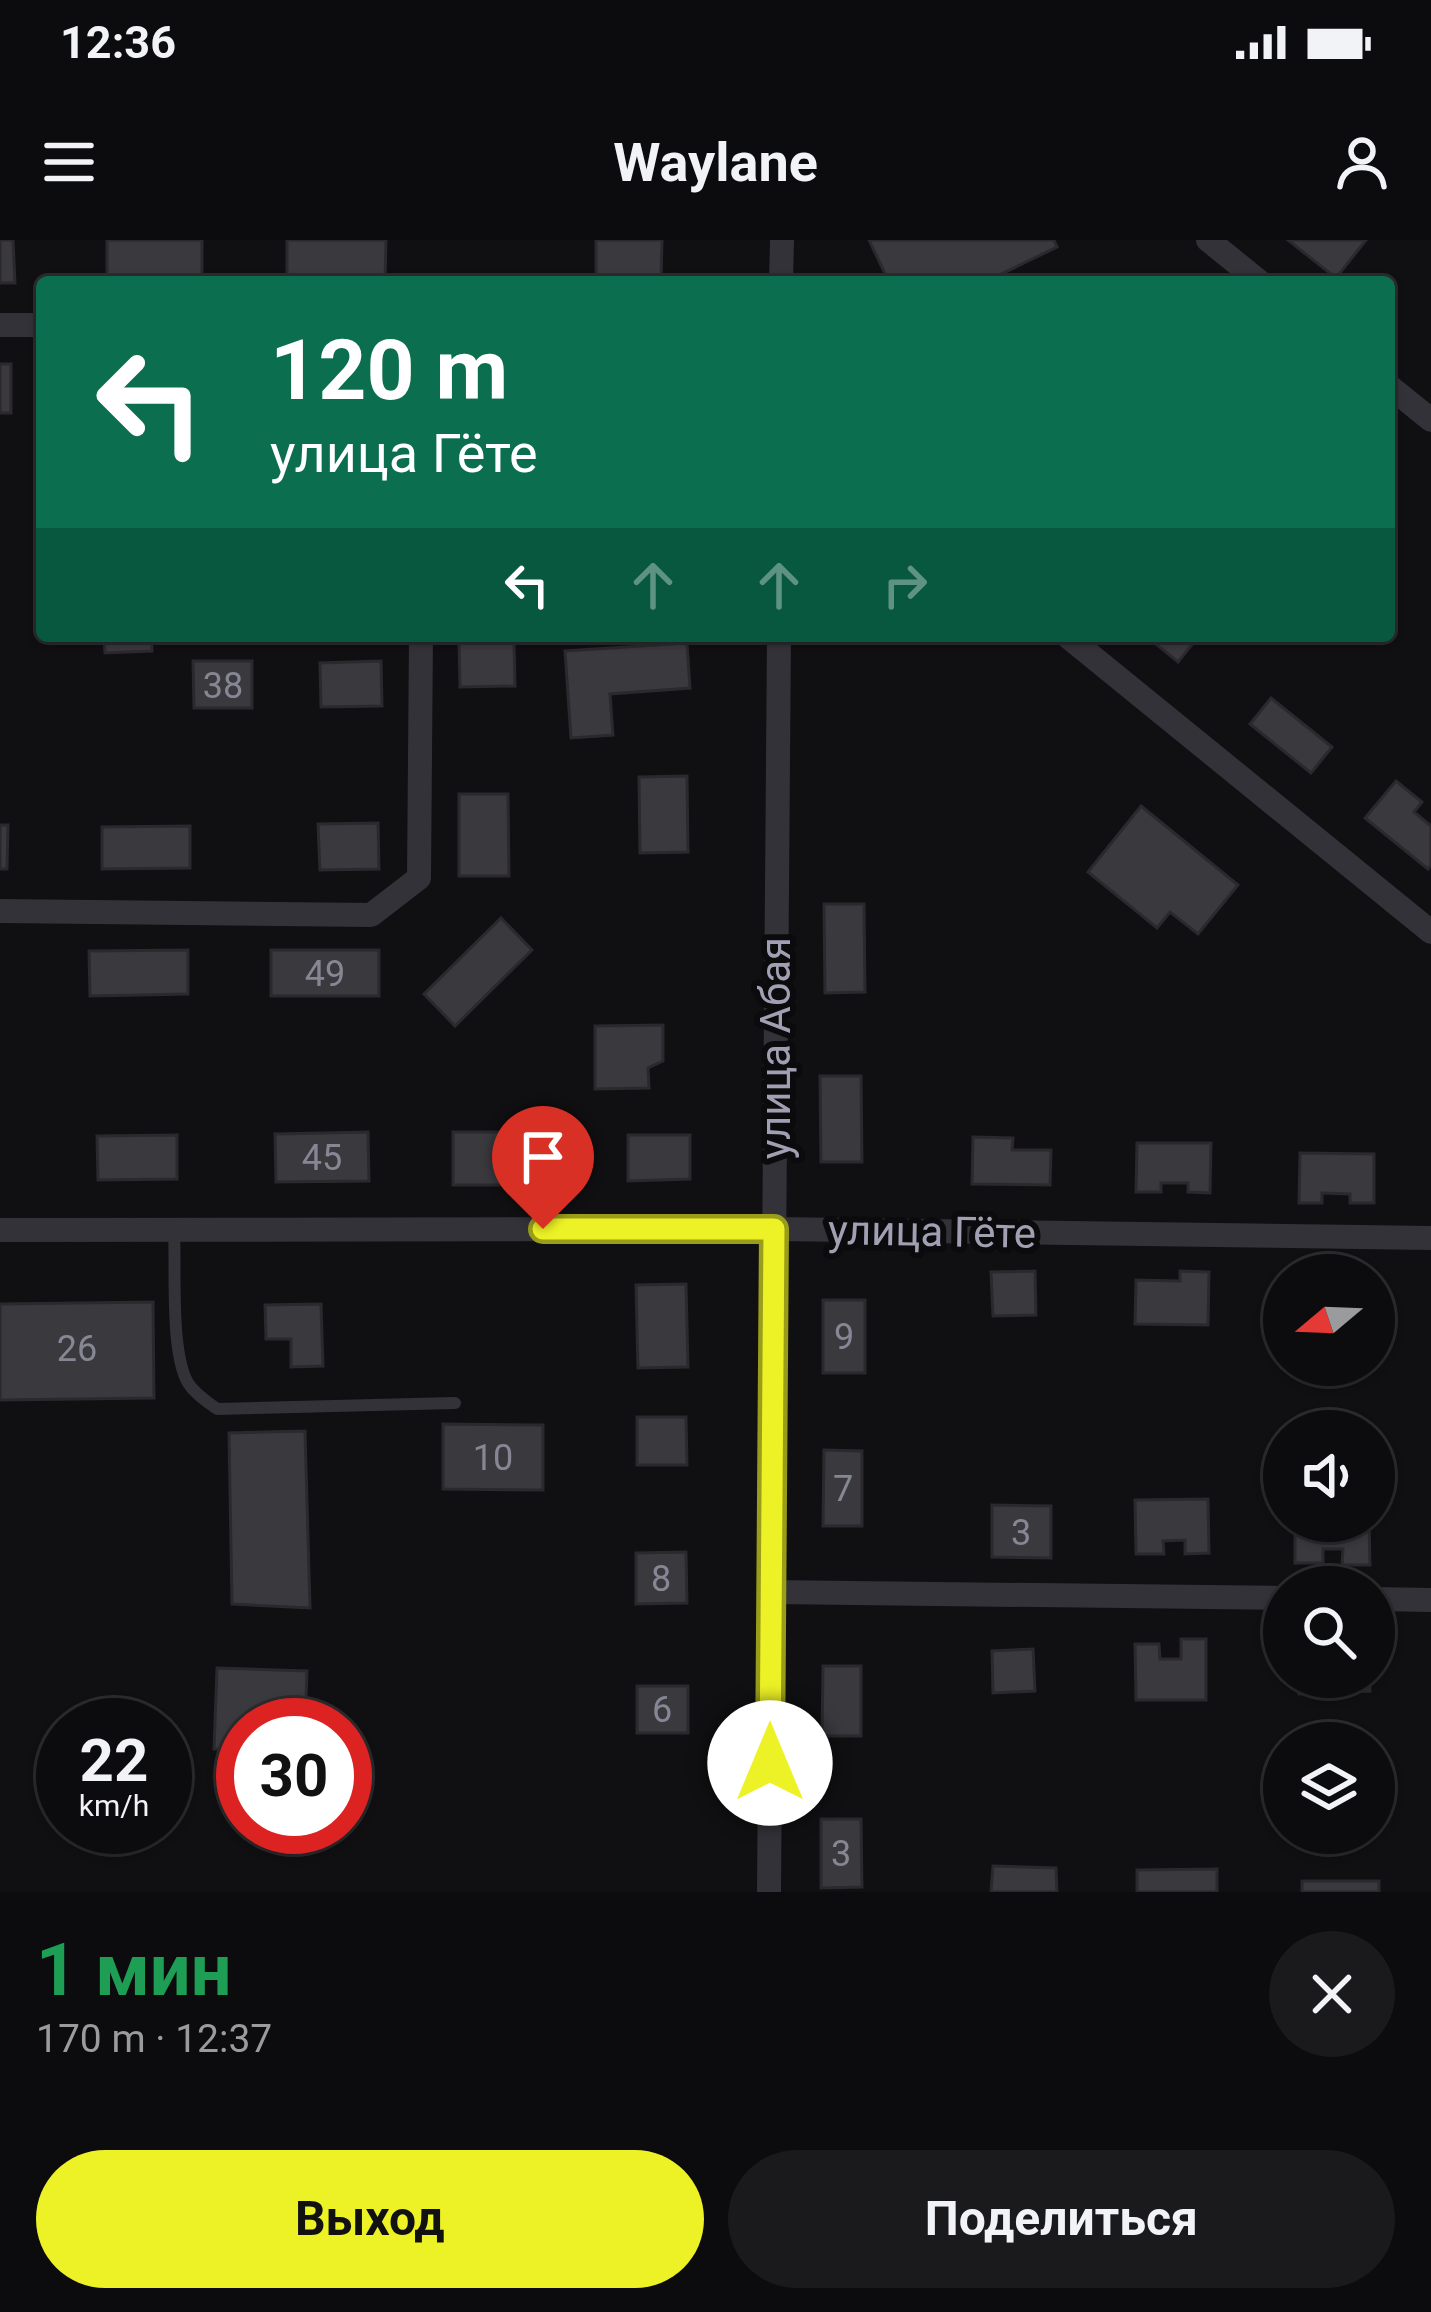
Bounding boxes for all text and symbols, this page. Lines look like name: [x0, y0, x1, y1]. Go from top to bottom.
text: 12:36: [60, 16, 176, 69]
icon: menu: [36, 129, 102, 195]
icon: person: [1329, 129, 1395, 195]
text: Waylane: [613, 131, 818, 194]
text: 120 m: [270, 321, 508, 420]
icon: left: [72, 324, 228, 480]
text: улица Гёте: [270, 422, 538, 485]
icon: left: [494, 552, 560, 618]
icon: ahead: [620, 552, 686, 618]
icon: ahead: [746, 552, 812, 618]
icon: right: [872, 552, 938, 618]
house number: 38: [203, 665, 243, 707]
street label: улица Абая: [751, 937, 800, 1159]
house number: 49: [305, 953, 345, 995]
pin: [492, 1106, 594, 1229]
icon: arrive: [510, 1124, 576, 1190]
house number: 45: [302, 1137, 342, 1179]
street label: улица Гёте: [828, 1205, 1036, 1258]
north arrow: [1263, 1254, 1395, 1386]
map controls: [1263, 1254, 1395, 1854]
house number: 9: [834, 1316, 854, 1358]
house number: 26: [57, 1328, 97, 1370]
button: sound: [1263, 1410, 1395, 1542]
house number: 10: [473, 1437, 513, 1479]
house number: 7: [833, 1468, 853, 1510]
house number: 3: [1011, 1512, 1031, 1554]
house number: 8: [651, 1558, 671, 1600]
button: search: [1263, 1566, 1395, 1698]
house number: 6: [652, 1689, 672, 1731]
speed limit sign: 30: [216, 1698, 372, 1854]
position arrow: [707, 1700, 833, 1826]
button: layers: [1263, 1722, 1395, 1854]
text: 22: [80, 1725, 148, 1796]
text: km/h: [79, 1788, 149, 1823]
house number: 3: [831, 1833, 851, 1875]
text: 1 мин: [36, 1928, 231, 2013]
button: close: [1269, 1931, 1395, 2057]
text: 170 m · 12:37: [36, 2016, 272, 2062]
button: Выход: [36, 2150, 704, 2288]
button: Поделиться: [728, 2150, 1395, 2288]

